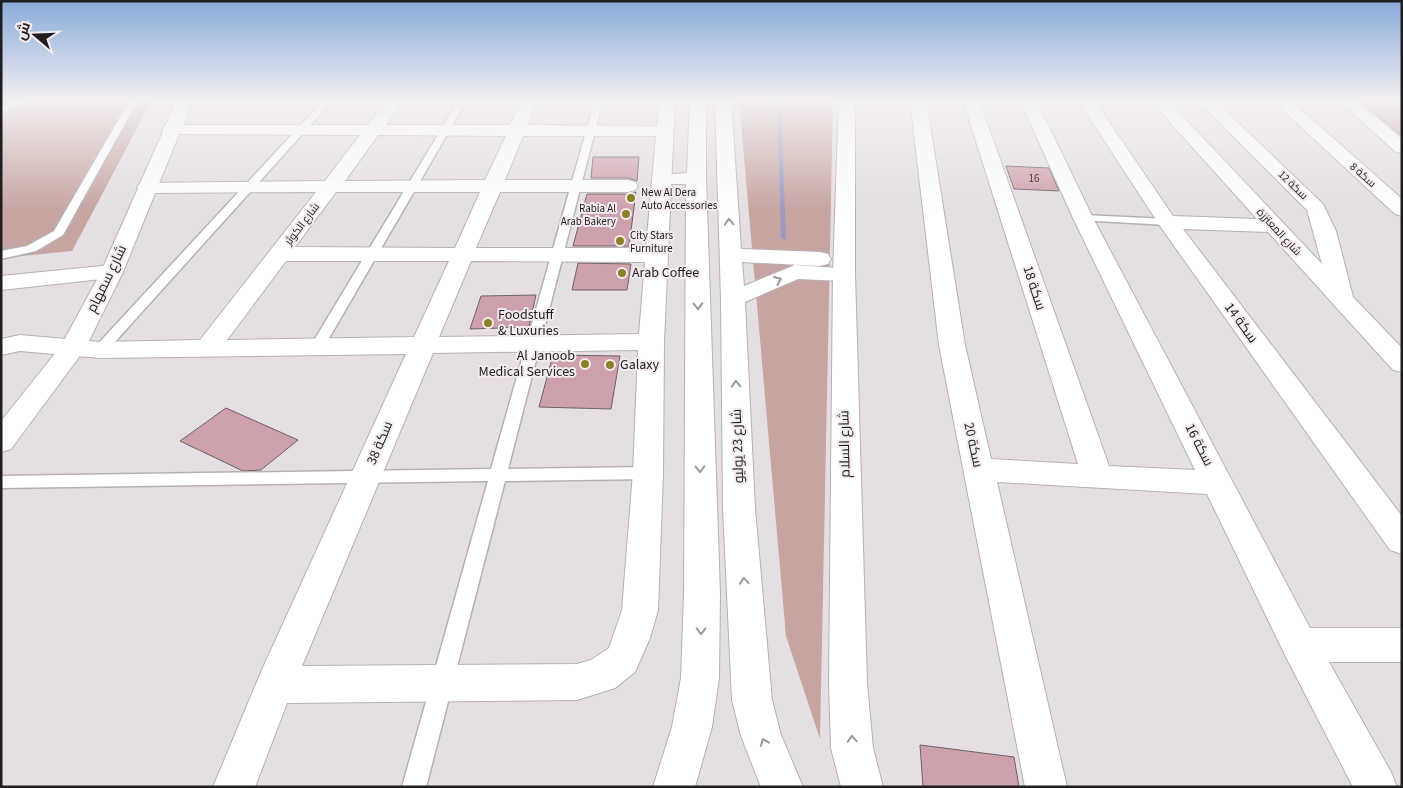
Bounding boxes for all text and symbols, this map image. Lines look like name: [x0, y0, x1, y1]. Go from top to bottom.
north arrow: [10, 10, 60, 60]
text: ش: [11, 19, 36, 43]
street label: سكة 8: [1347, 159, 1379, 191]
street label: سكة 12: [1275, 167, 1311, 203]
house number: 16: [1029, 171, 1040, 186]
place label: New Al Dera Auto Accessories: [641, 185, 718, 213]
marker: New Al Dera Auto Accessories: [625, 192, 637, 204]
street label: شارع الكوثر: [281, 200, 323, 249]
place label: Rabia Al Arab Bakery: [561, 201, 616, 229]
street label: شارع المعتززة: [1253, 205, 1305, 259]
marker: Rabia Al Arab Bakery: [620, 208, 632, 220]
one-way arrow: [724, 217, 735, 225]
place label: City Stars Furniture: [630, 228, 673, 256]
marker: City Stars Furniture: [614, 235, 626, 247]
street label: شارع سمهام: [82, 242, 132, 316]
place label: Arab Coffee: [632, 263, 699, 283]
street label: سكة 18: [1017, 263, 1051, 313]
marker: Arab Coffee: [616, 267, 628, 279]
one-way arrow: [773, 275, 782, 286]
street label: سكة 14: [1220, 299, 1262, 347]
one-way arrow: [692, 303, 703, 311]
place label: Foodstuff & Luxuries: [498, 305, 559, 341]
marker: Foodstuff & Luxuries: [482, 317, 494, 329]
place label: Al Janoob Medical Services: [478, 346, 575, 382]
place label: Galaxy: [620, 355, 660, 375]
marker: Al Janoob Medical Services: [579, 358, 591, 370]
marker: Galaxy: [604, 359, 616, 371]
one-way arrow: [730, 380, 741, 388]
street label: شارع 23 يوليو: [727, 408, 749, 484]
street label: شارع السلام: [834, 410, 856, 478]
street label: سكة 38: [362, 418, 398, 468]
street label: سكة 16: [1180, 420, 1218, 470]
street label: سكة 20: [958, 421, 988, 469]
one-way arrow: [695, 466, 705, 473]
one-way arrow: [739, 577, 750, 585]
one-way arrow: [696, 628, 706, 635]
one-way arrow: [846, 735, 857, 743]
one-way arrow: [759, 738, 770, 747]

